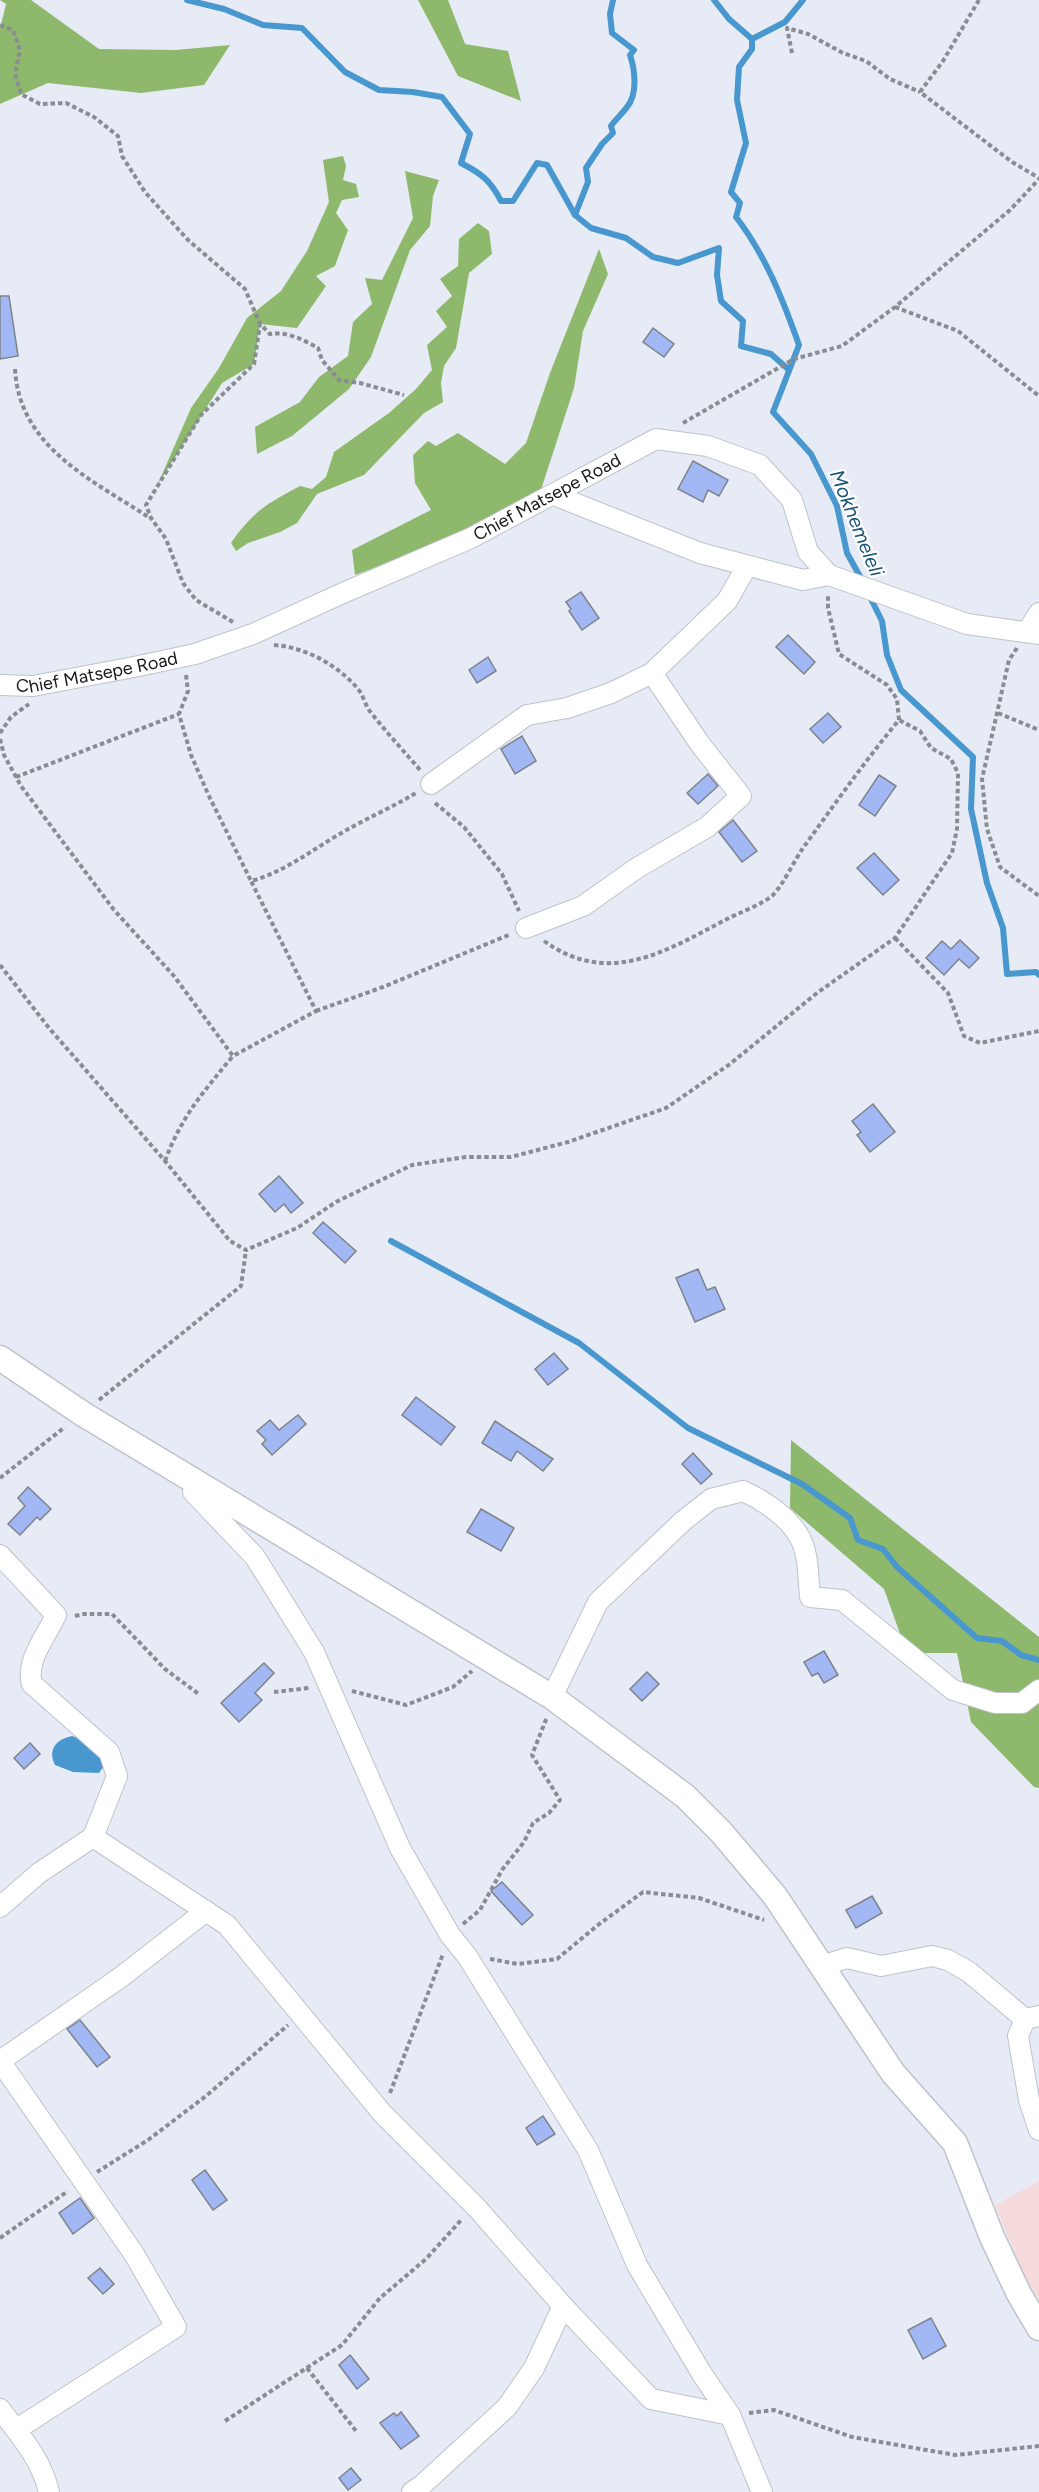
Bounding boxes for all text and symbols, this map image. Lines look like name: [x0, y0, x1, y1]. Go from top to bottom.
street label: Chief Matsepe Road: [470, 449, 625, 546]
water label: Mokhemeleli: [825, 466, 889, 580]
street label: Chief Matsepe Road: [16, 647, 180, 698]

